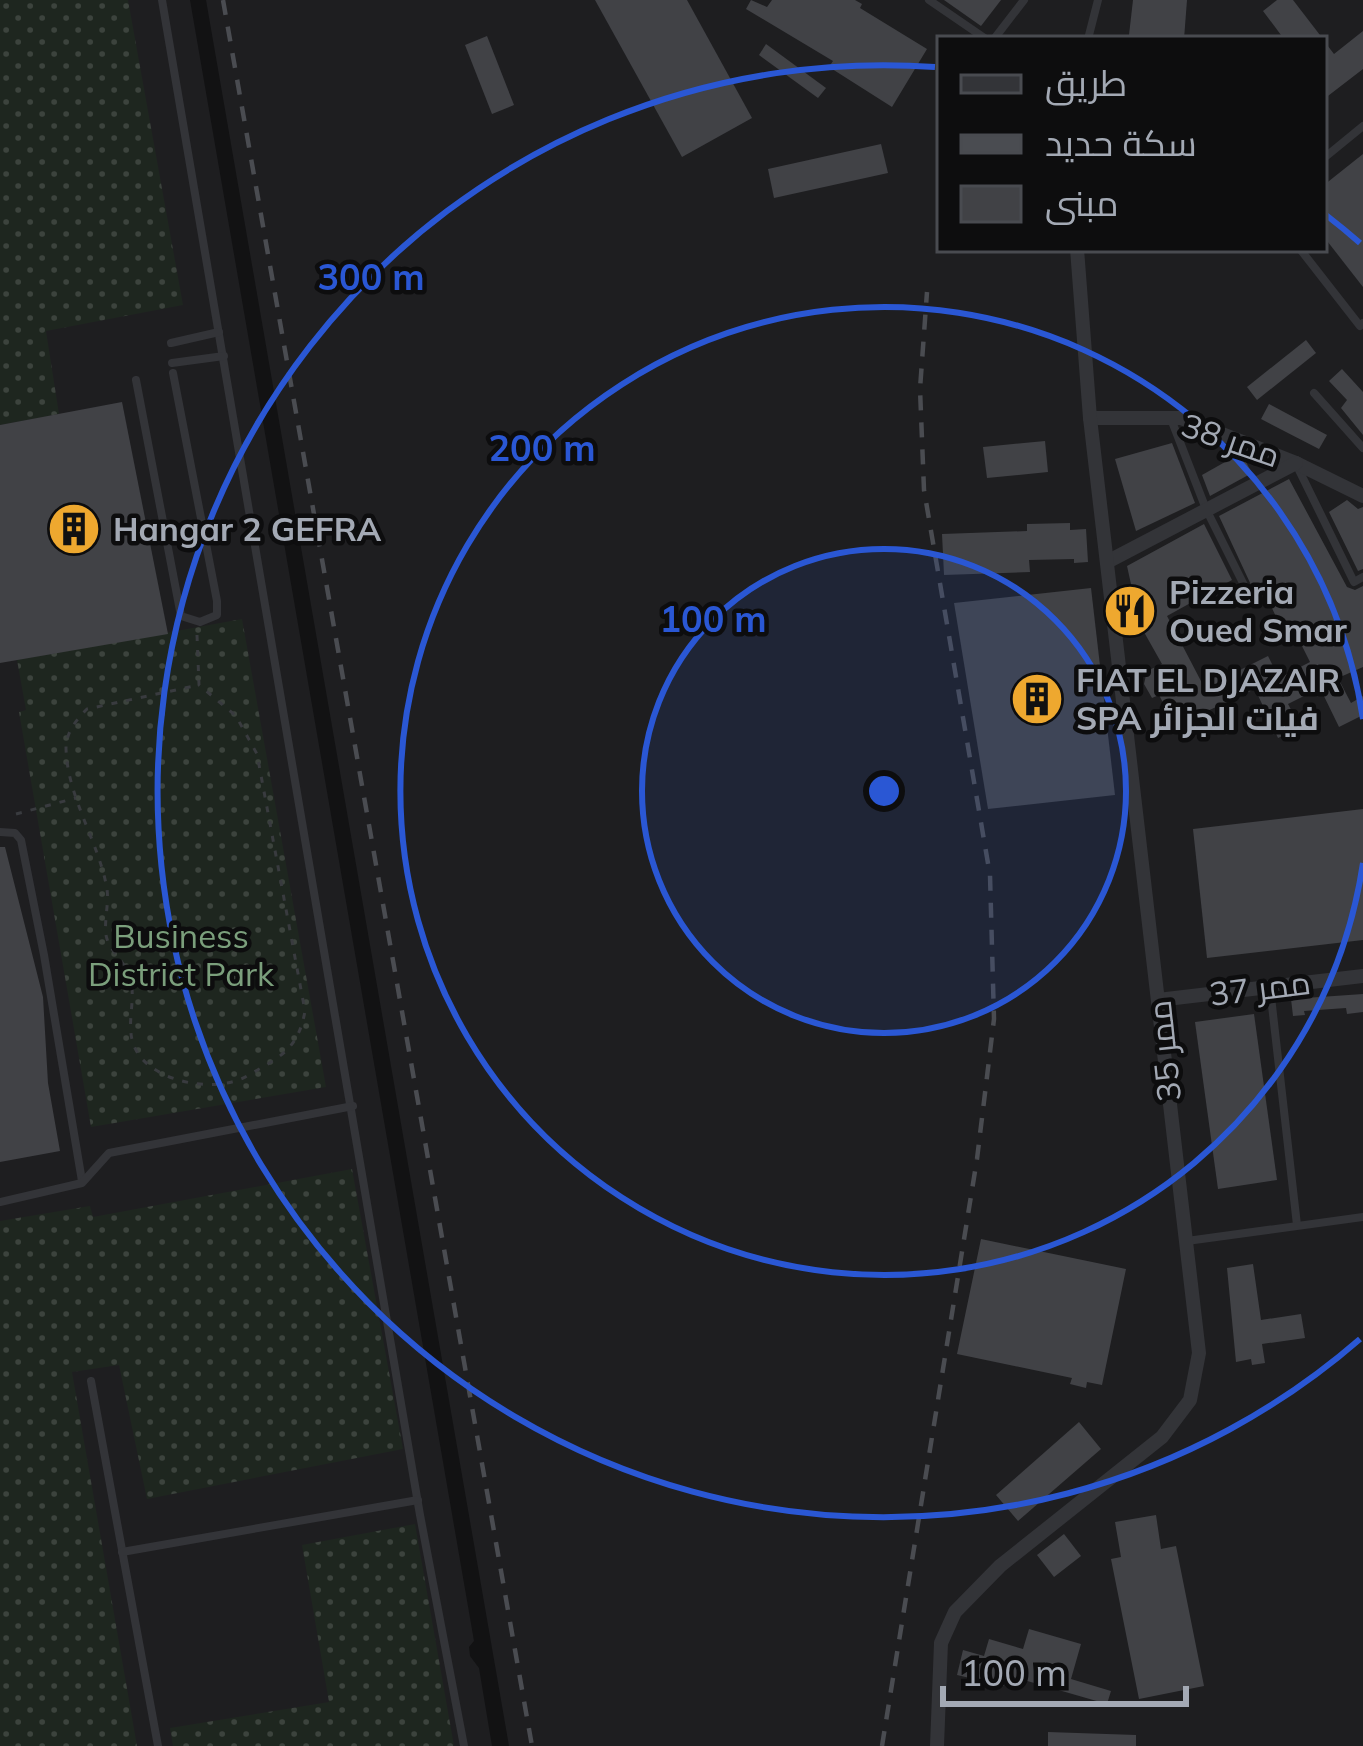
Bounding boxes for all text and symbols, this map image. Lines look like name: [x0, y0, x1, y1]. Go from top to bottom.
legend: [937, 36, 1327, 252]
text: طريق: [1045, 60, 1127, 106]
text: سكة حديد: [1045, 120, 1197, 165]
text: مبنى: [1045, 180, 1119, 225]
text: 300 m: [317, 254, 425, 299]
street label: ممر 38: [1176, 404, 1286, 475]
text: 200 m: [488, 425, 596, 470]
building icon: Hangar 2 GEFRA: [46, 501, 102, 557]
place label: Hangar 2 GEFRA: [113, 508, 381, 549]
place label: Pizzeria Oued Smar: [1169, 571, 1347, 650]
restaurant icon: Pizzeria Oued Smar: [1102, 583, 1158, 639]
text: 100 m: [659, 596, 767, 641]
place label: FIAT EL DJAZAIR SPA فيات الجزائر: [1076, 659, 1341, 738]
building icon: FIAT EL DJAZAIR SPA فيات الجزائر: [1009, 671, 1065, 727]
centre of rings: [863, 770, 905, 812]
park label: Business District Park: [88, 915, 275, 994]
street label: ممر 37: [1207, 961, 1313, 1014]
street label: ممر 35: [1138, 998, 1189, 1104]
scale bar: [943, 1632, 1186, 1706]
text: 100 m: [961, 1650, 1067, 1695]

